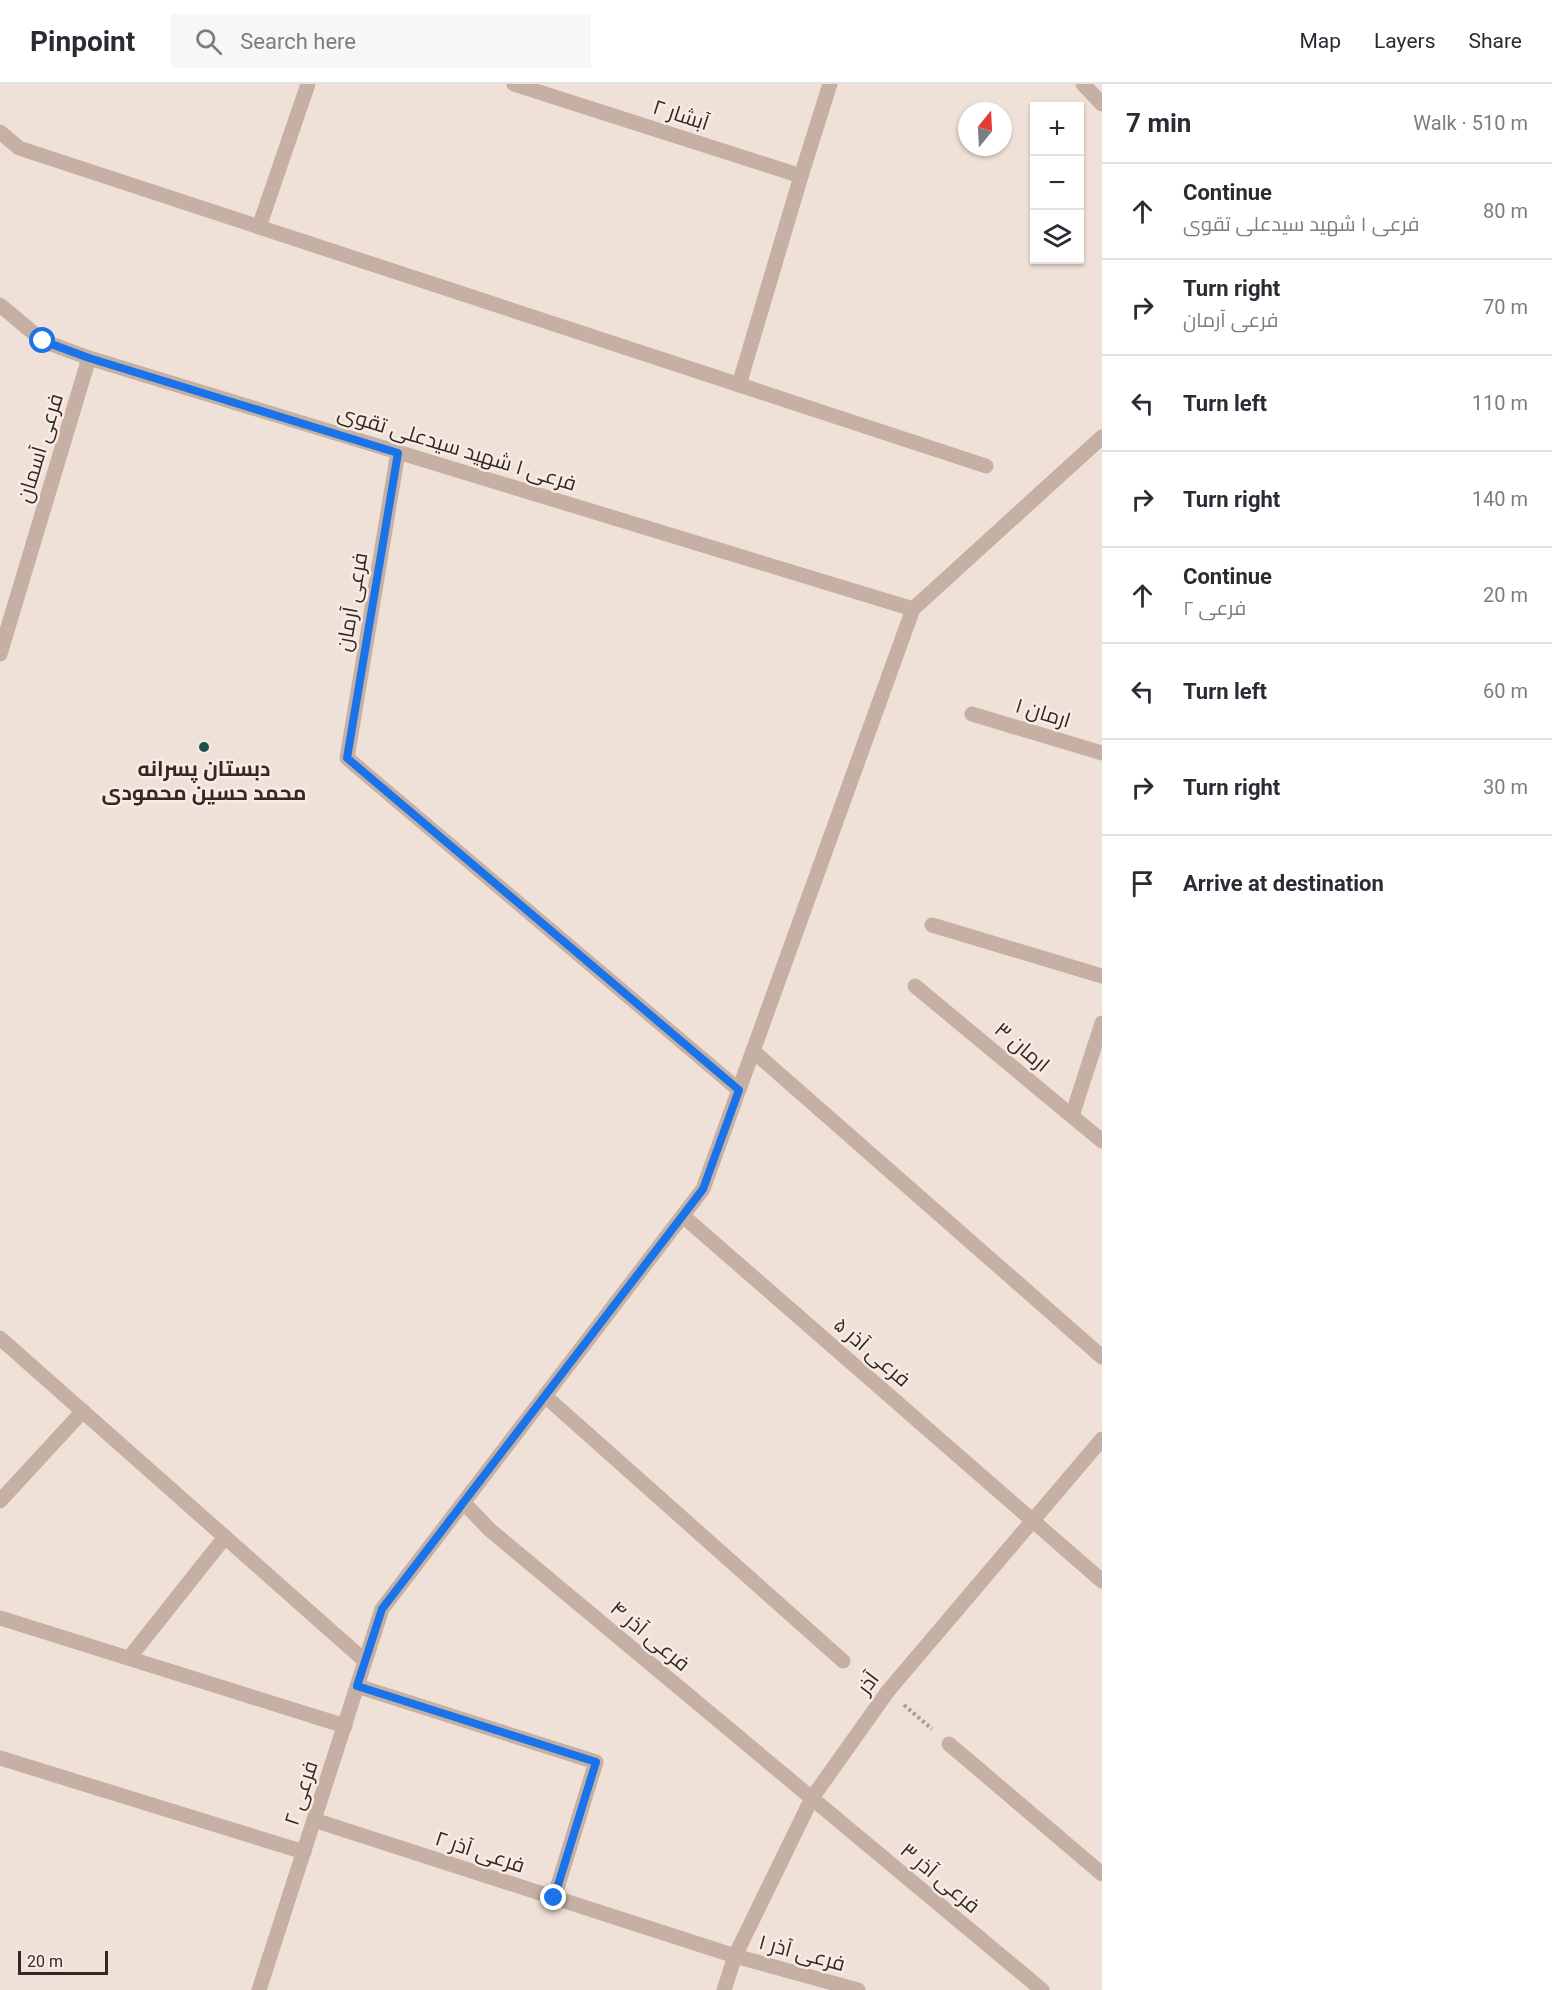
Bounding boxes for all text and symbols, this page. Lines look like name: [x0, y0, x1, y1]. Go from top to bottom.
search box: [171, 14, 591, 68]
text: Pinpoint: [30, 25, 135, 58]
icon: search: [192, 25, 225, 58]
text: Search here: [240, 29, 356, 54]
text: Map: [1299, 29, 1341, 53]
text: Layers: [1374, 29, 1435, 53]
text: Share: [1468, 29, 1522, 53]
street label: آبشار ۲: [650, 95, 712, 135]
north arrow: [958, 102, 1012, 156]
map controls: [1030, 102, 1084, 264]
button: +: [1030, 102, 1084, 156]
text: 7 min: [1126, 108, 1191, 138]
text: Walk · 510 m: [1413, 111, 1528, 135]
button: −: [1030, 156, 1084, 210]
text: Continue: [1183, 180, 1272, 205]
icon: ahead: [1126, 195, 1159, 228]
text: 80 m: [1483, 199, 1528, 223]
button: layers: [1030, 210, 1084, 264]
text: فرعی ۱ شهید سیدعلی تقوی: [1183, 212, 1419, 236]
text: Turn right: [1183, 276, 1280, 301]
icon: right: [1126, 291, 1159, 324]
text: 70 m: [1483, 295, 1528, 319]
text: فرعی آرمان: [1183, 308, 1278, 332]
route start: [29, 327, 55, 353]
icon: left: [1126, 387, 1159, 420]
street label: فرعی آسمان: [12, 391, 69, 506]
text: Turn left: [1183, 391, 1267, 416]
text: 110 m: [1472, 391, 1528, 415]
street label: فرعی ۱ شهید سیدعلی تقوی: [335, 400, 579, 497]
icon: right: [1126, 483, 1159, 516]
text: Turn right: [1183, 487, 1280, 512]
text: 140 m: [1472, 487, 1528, 511]
street label: فرعی آرمان: [331, 551, 373, 654]
text: Continue: [1183, 564, 1272, 589]
icon: ahead: [1126, 579, 1159, 612]
text: 20 m: [1483, 583, 1528, 607]
text: فرعی ۲: [1183, 596, 1246, 620]
icon: left: [1126, 675, 1159, 708]
text: Turn left: [1183, 679, 1267, 704]
text: 60 m: [1483, 679, 1528, 703]
street label: ارمان ۱: [1012, 693, 1074, 734]
marker: دبستان پسرانه محمد حسین محمودی: [197, 740, 211, 754]
place label: دبستان پسرانه محمد حسین محمودی: [102, 757, 306, 806]
icon: right: [1126, 771, 1159, 804]
text: Turn right: [1183, 775, 1280, 800]
text: 30 m: [1483, 775, 1528, 799]
icon: arrive: [1126, 867, 1159, 900]
text: Arrive at destination: [1183, 871, 1384, 896]
street label: ارمان ۳: [989, 1017, 1054, 1078]
street label: فرعی آذر ۵: [828, 1312, 915, 1392]
street label: فرعی آذر ۴: [605, 1596, 694, 1677]
street label: آذر: [851, 1667, 884, 1700]
street label: فرعی ۲: [279, 1758, 324, 1829]
street label: فرعی آذر ۲: [432, 1826, 528, 1879]
street label: فرعی آذر ۳: [895, 1838, 984, 1919]
route end: [540, 1884, 566, 1910]
street label: فرعی آذر ۱: [756, 1930, 848, 1977]
scale bar: [18, 1948, 108, 1976]
text: 20 m: [27, 1952, 63, 1971]

